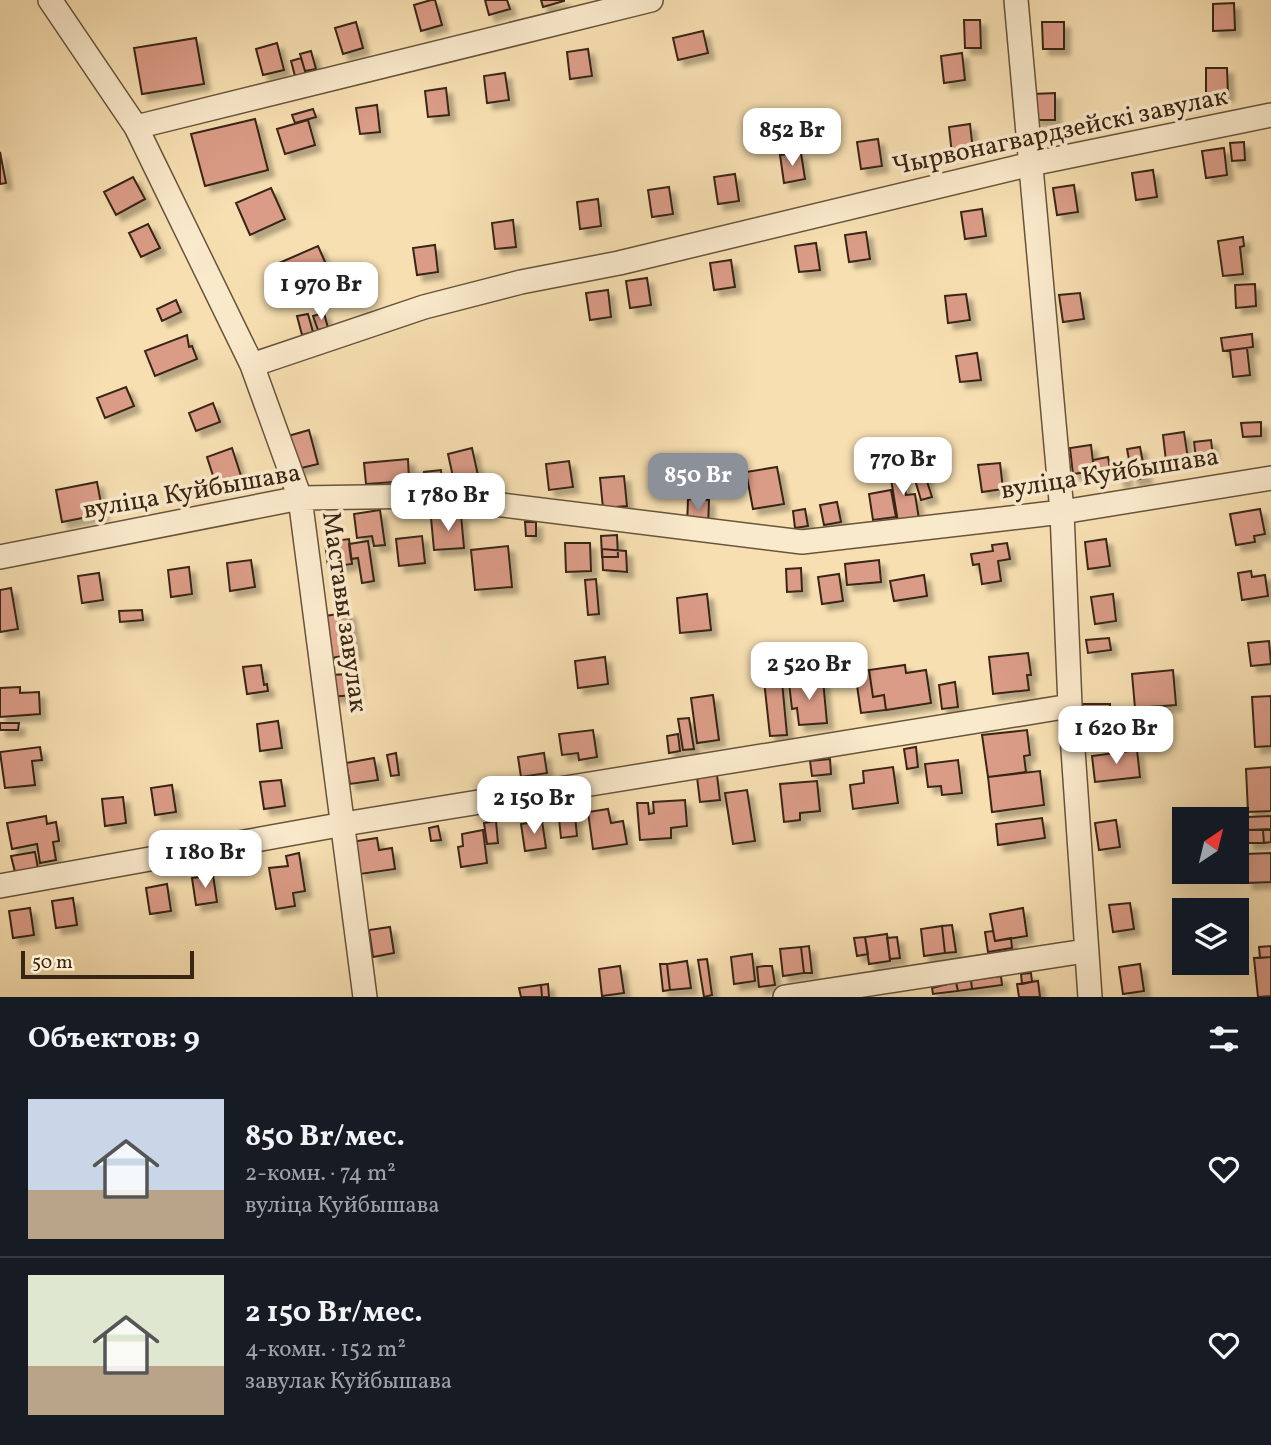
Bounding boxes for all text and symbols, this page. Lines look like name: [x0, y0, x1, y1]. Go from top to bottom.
street label: Чырвонагвардзейскі завулак: [889, 79, 1231, 185]
pin: 852 Br: [735, 108, 849, 168]
text: 852 Br: [759, 115, 825, 147]
pin: 1 970 Br: [249, 262, 393, 322]
text: 1 970 Br: [280, 269, 362, 301]
pin: 770 Br: [846, 438, 960, 497]
street label: вуліца Куйбышава: [998, 439, 1222, 509]
text: 770 Br: [870, 444, 936, 476]
pin: 850 Br: [641, 454, 755, 513]
street label: вуліца Куйбышава: [80, 455, 304, 529]
text: 850 Br: [664, 460, 732, 492]
pin: 1 780 Br: [376, 474, 520, 533]
text: 1 780 Br: [407, 480, 489, 512]
street label: Маставы завулак: [312, 509, 376, 715]
pin: 2 520 Br: [737, 642, 881, 702]
text: 2 520 Br: [767, 649, 851, 681]
pin: 1 620 Br: [1044, 706, 1188, 766]
text: 1 620 Br: [1074, 713, 1158, 745]
pin: 2 150 Br: [462, 776, 606, 836]
text: 2 150 Br: [493, 783, 575, 815]
north arrow: [1172, 807, 1250, 884]
map controls: [1172, 807, 1249, 975]
pin: 1 180 Br: [133, 830, 277, 890]
text: 1 180 Br: [165, 837, 245, 869]
button: layers: [1172, 898, 1249, 975]
scale bar: [21, 948, 194, 980]
text: 50 m: [32, 950, 73, 976]
text: Объектов: 9: [28, 1018, 200, 1060]
icon: filters: [1205, 1020, 1243, 1058]
text: 850 Br/мес.: [245, 1116, 405, 1158]
icon: home: [84, 1127, 168, 1211]
icon: heart: [1205, 1150, 1243, 1188]
text: 2-комн. · 74 m²: [245, 1158, 396, 1190]
text: вуліца Куйбышава: [245, 1190, 440, 1222]
text: 2 150 Br/мес.: [245, 1292, 423, 1334]
icon: home: [84, 1303, 168, 1387]
icon: heart: [1205, 1326, 1243, 1364]
text: 4-комн. · 152 m²: [245, 1334, 406, 1366]
text: завулак Куйбышава: [245, 1366, 452, 1398]

